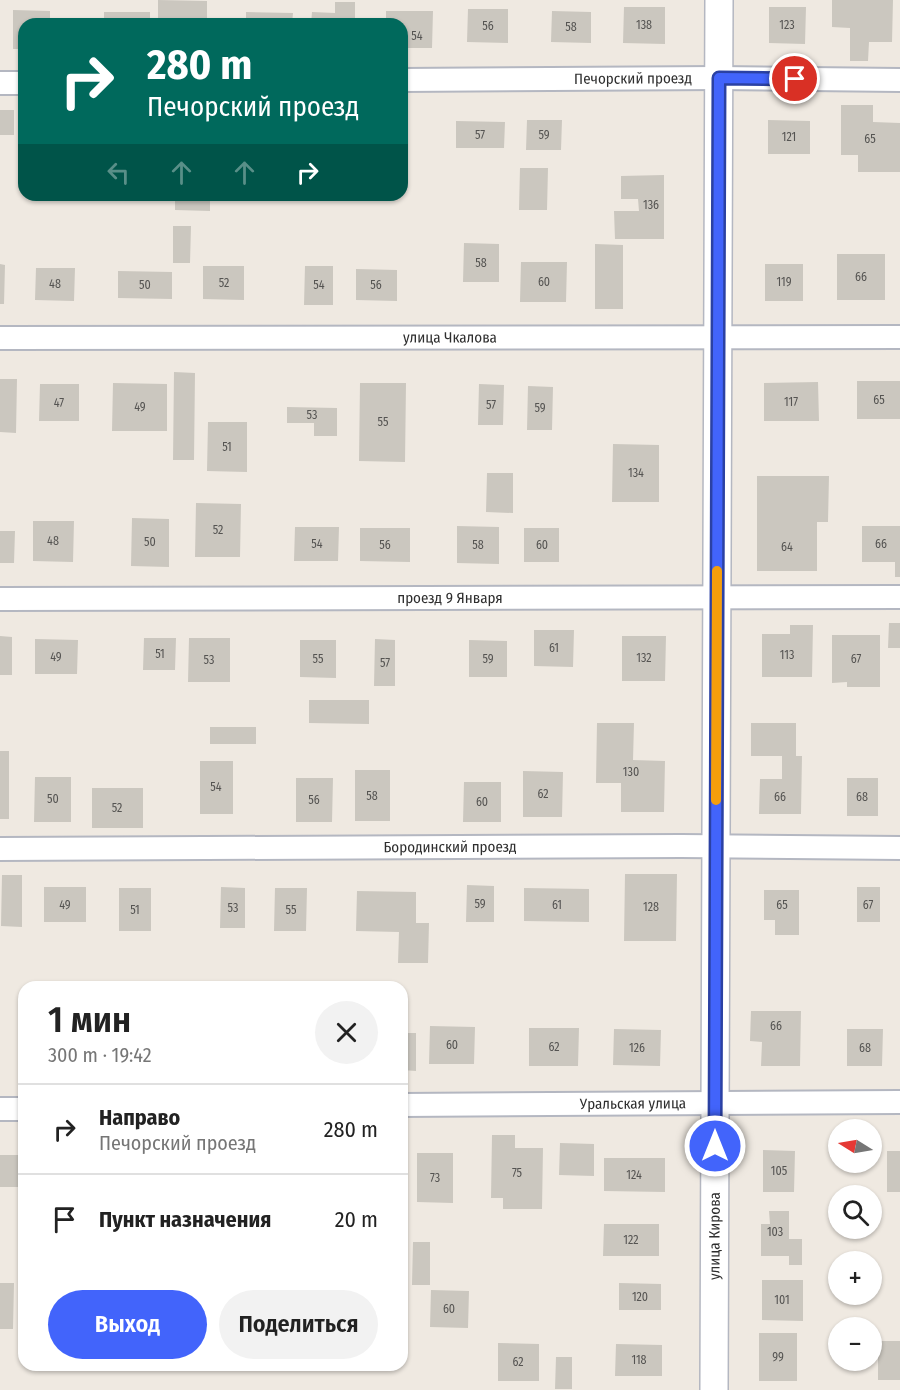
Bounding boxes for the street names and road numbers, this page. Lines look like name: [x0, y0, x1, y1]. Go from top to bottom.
street label: Печорский проезд: [574, 69, 692, 88]
street label: улица Чкалова: [403, 328, 497, 347]
street label: проезд 9 Января: [397, 589, 503, 607]
street label: Бородинский проезд: [383, 838, 517, 856]
street label: Уральская улица: [579, 1094, 686, 1113]
street label: улица Кирова: [705, 1192, 724, 1280]

